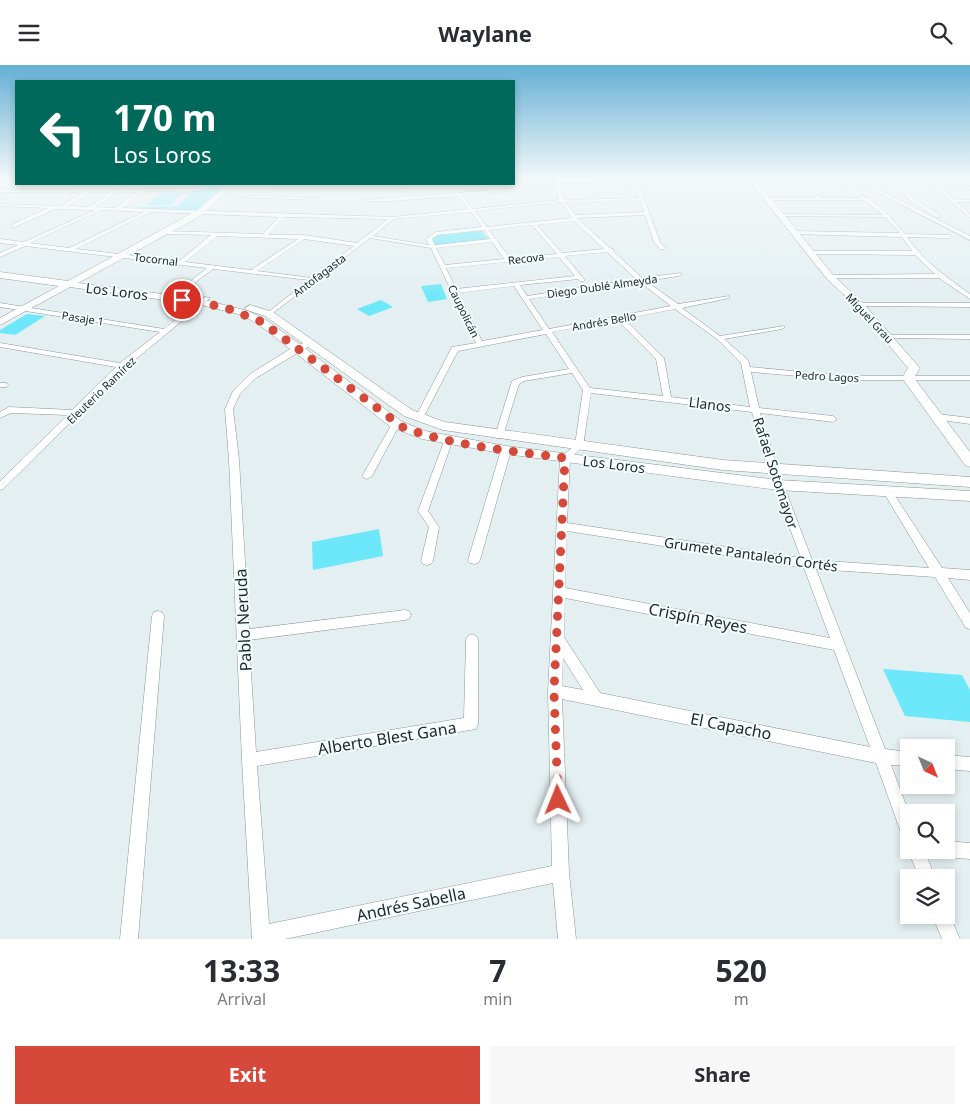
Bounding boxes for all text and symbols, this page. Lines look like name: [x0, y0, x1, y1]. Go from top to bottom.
text: Waylane: [438, 18, 532, 48]
icon: menu: [15, 19, 43, 47]
icon: search: [927, 19, 955, 47]
text: 170 m: [113, 94, 216, 141]
icon: left: [30, 100, 95, 165]
text: Los Loros: [113, 139, 211, 169]
street label: Recova: [507, 248, 545, 268]
street label: Tocornal: [133, 249, 179, 269]
street label: Antofagasta: [289, 250, 349, 300]
street label: Diego Dublé Almeyda: [546, 271, 658, 301]
street label: Los Loros: [85, 278, 150, 304]
pin: [161, 279, 203, 321]
street label: Caupolicán: [445, 282, 483, 340]
icon: arrive: [168, 286, 196, 314]
street label: Miguel Grau: [843, 290, 897, 346]
street label: Pasaje 1: [61, 307, 105, 329]
street label: Andrés Bello: [571, 308, 638, 334]
street label: Eleuterio Ramírez: [63, 353, 139, 427]
street label: Pedro Lagos: [795, 367, 859, 385]
street label: Llanos: [688, 392, 733, 416]
street label: Rafael Sotomayor: [749, 415, 803, 531]
street label: Los Loros: [582, 451, 647, 477]
street label: Grumete Pantaleón Cortés: [663, 532, 839, 576]
street label: Pablo Neruda: [229, 568, 257, 672]
street label: Crispín Reyes: [647, 598, 749, 638]
street label: El Capacho: [688, 707, 774, 745]
street label: Alberto Blest Gana: [316, 716, 458, 760]
north arrow: [900, 739, 955, 794]
map controls: [900, 739, 955, 924]
position arrow: [531, 773, 583, 825]
button: search: [900, 804, 955, 859]
button: layers: [900, 869, 955, 924]
street label: Andrés Sabella: [354, 882, 468, 926]
text: 13:33: [203, 950, 280, 991]
text: 7: [489, 950, 506, 991]
text: 520: [715, 950, 767, 991]
text: Arrival: [217, 988, 266, 1010]
text: min: [483, 988, 512, 1010]
text: m: [734, 988, 749, 1010]
button: Exit: [15, 1046, 480, 1104]
button: Share: [490, 1046, 955, 1104]

